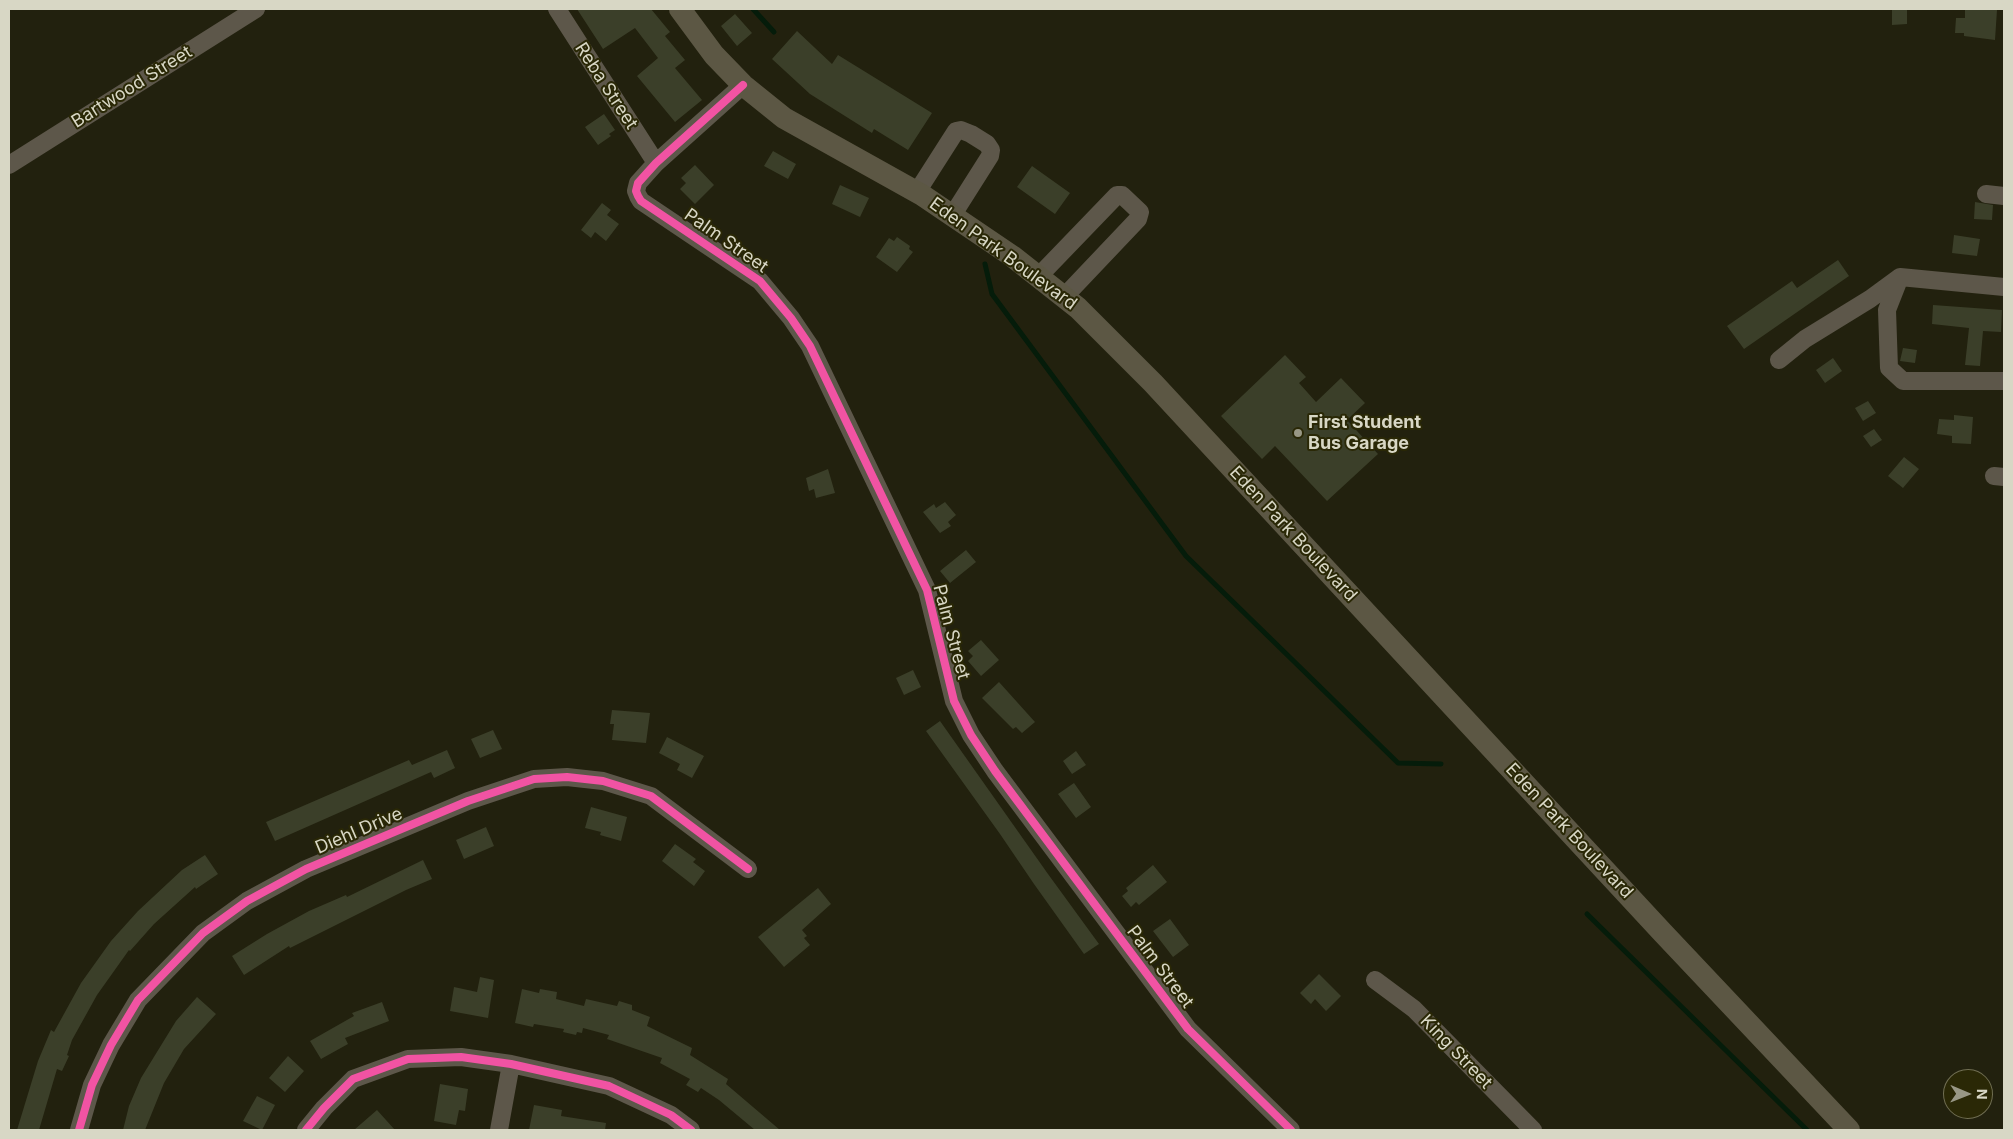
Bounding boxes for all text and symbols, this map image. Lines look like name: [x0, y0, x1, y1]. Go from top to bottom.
street label: Reba Street: [570, 39, 642, 133]
street label: Bartwood Street: [68, 41, 196, 133]
street label: Eden Park Boulevard: [925, 193, 1081, 315]
street label: Palm Street: [680, 204, 772, 278]
place label: First Student Bus Garage: [1308, 412, 1421, 454]
marker: First Student Bus Garage: [1292, 427, 1304, 439]
street label: Eden Park Boulevard: [1225, 462, 1361, 606]
street label: Palm Street: [928, 582, 974, 682]
street label: Eden Park Boulevard: [1501, 759, 1637, 903]
street label: Diehl Drive: [312, 803, 406, 859]
street label: Palm Street: [1122, 922, 1198, 1012]
street label: King Street: [1415, 1011, 1497, 1093]
north arrow: [1943, 1069, 1993, 1119]
text: N: [1974, 1089, 1991, 1100]

